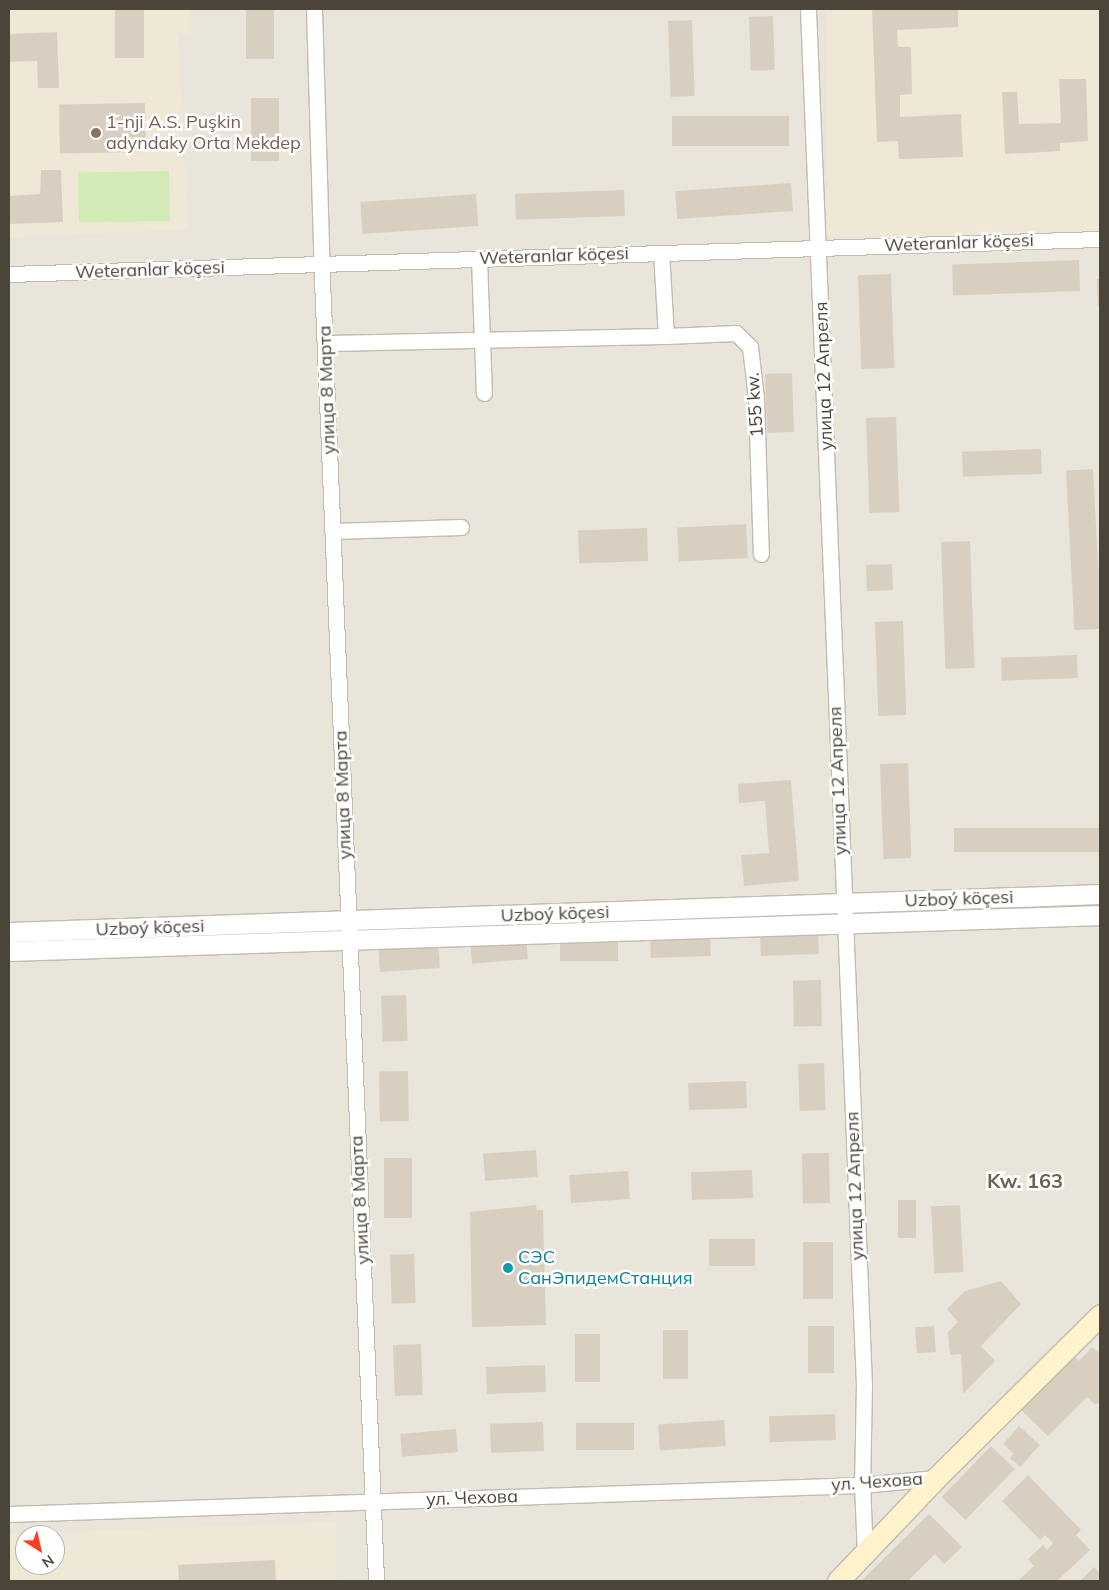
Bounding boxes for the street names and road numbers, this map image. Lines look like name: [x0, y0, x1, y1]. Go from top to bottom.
street label: Weteranlar köçesi: [884, 230, 1034, 256]
street label: Weteranlar köçesi: [479, 243, 629, 269]
street label: Weteranlar köçesi: [75, 257, 225, 283]
street label: улица 12 Апреля: [811, 301, 837, 451]
street label: улица 8 Марта: [314, 325, 340, 455]
street label: 155 kw.: [742, 372, 768, 438]
street label: улица 12 Апреля: [825, 706, 851, 856]
street label: улица 8 Марта: [330, 730, 356, 860]
street label: Uzboý köçesi: [904, 886, 1014, 912]
street label: Uzboý köçesi: [500, 901, 610, 927]
street label: Uzboý köçesi: [95, 915, 205, 941]
street label: улица 12 Апреля: [842, 1111, 868, 1261]
street label: улица 8 Марта: [346, 1135, 374, 1265]
street label: ул. Чехова: [830, 1468, 924, 1496]
street label: ул. Чехова: [426, 1486, 518, 1510]

